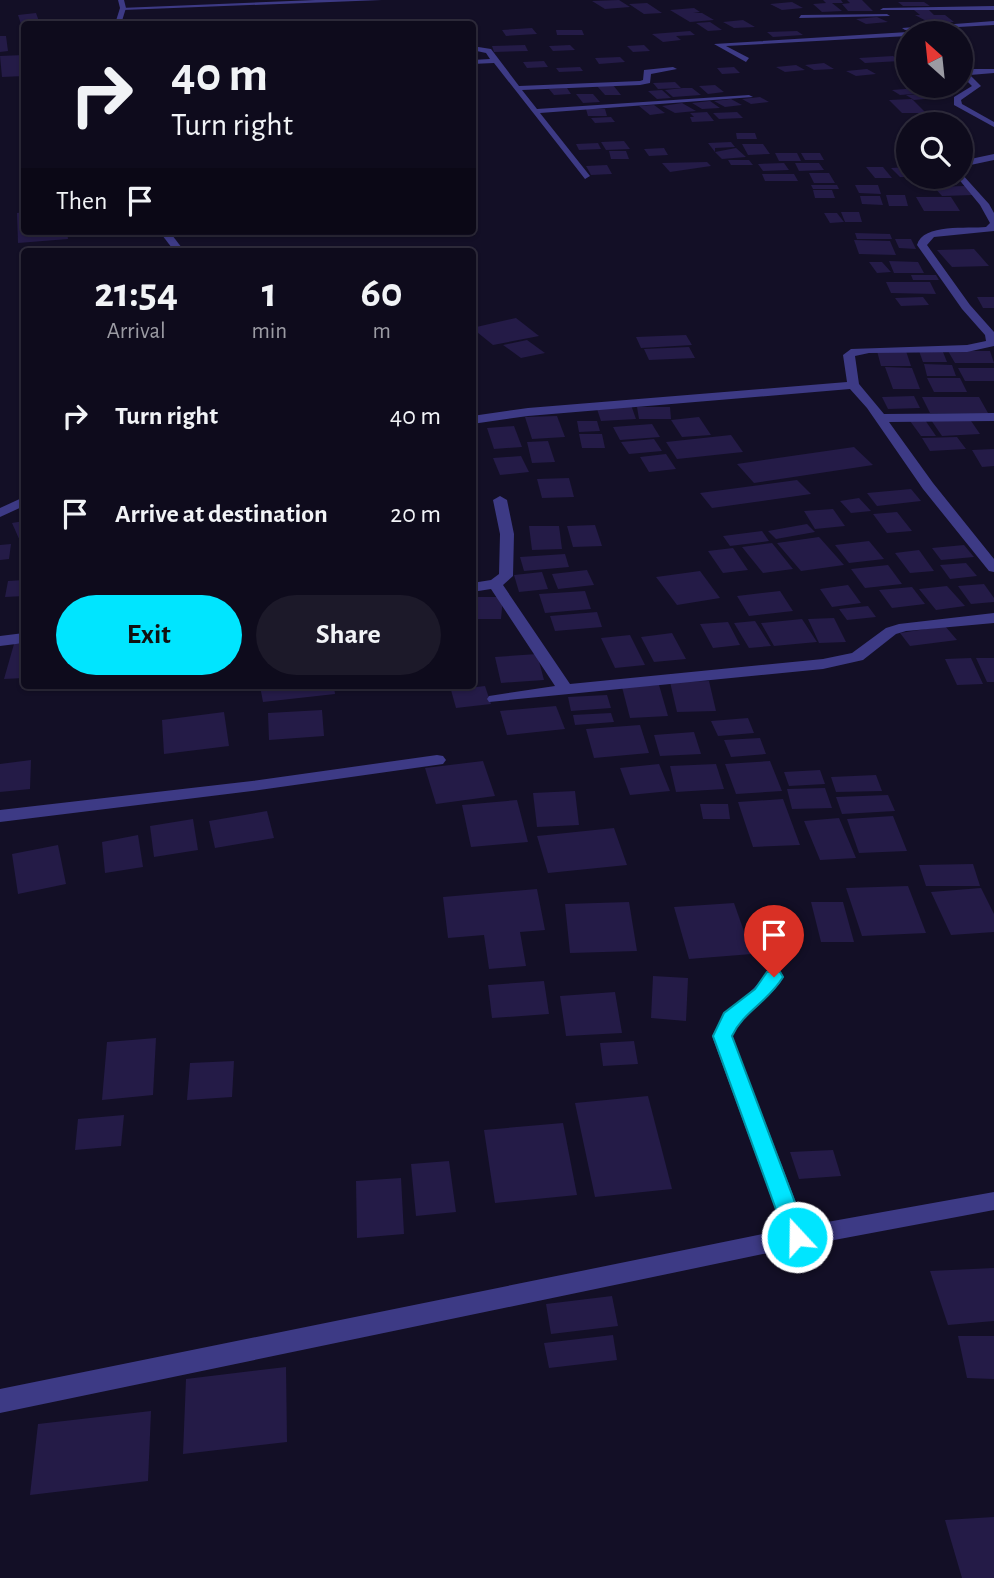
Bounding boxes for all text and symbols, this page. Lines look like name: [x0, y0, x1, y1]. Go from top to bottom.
north arrow: [896, 21, 973, 98]
map controls: [896, 21, 973, 189]
icon: right: [56, 49, 147, 140]
text: 40 m: [171, 51, 268, 100]
text: Turn right: [171, 109, 293, 141]
button: search: [896, 112, 973, 189]
icon: arrive: [121, 182, 159, 220]
text: Then: [56, 188, 107, 214]
text: 21:54: [94, 272, 178, 314]
text: 1: [262, 272, 277, 314]
text: 60: [361, 272, 403, 314]
text: Arrival: [107, 320, 166, 343]
text: min: [251, 320, 287, 343]
text: m: [372, 320, 391, 343]
icon: right: [56, 397, 94, 435]
text: Turn right: [115, 403, 218, 429]
text: 40 m: [390, 403, 441, 429]
icon: arrive: [56, 495, 94, 533]
text: Arrive at destination: [115, 501, 328, 527]
text: 20 m: [390, 501, 441, 527]
button: Exit: [56, 595, 242, 675]
button: Share: [256, 595, 441, 675]
pin: [744, 905, 804, 977]
icon: arrive: [755, 916, 793, 954]
position arrow: [760, 1200, 834, 1274]

